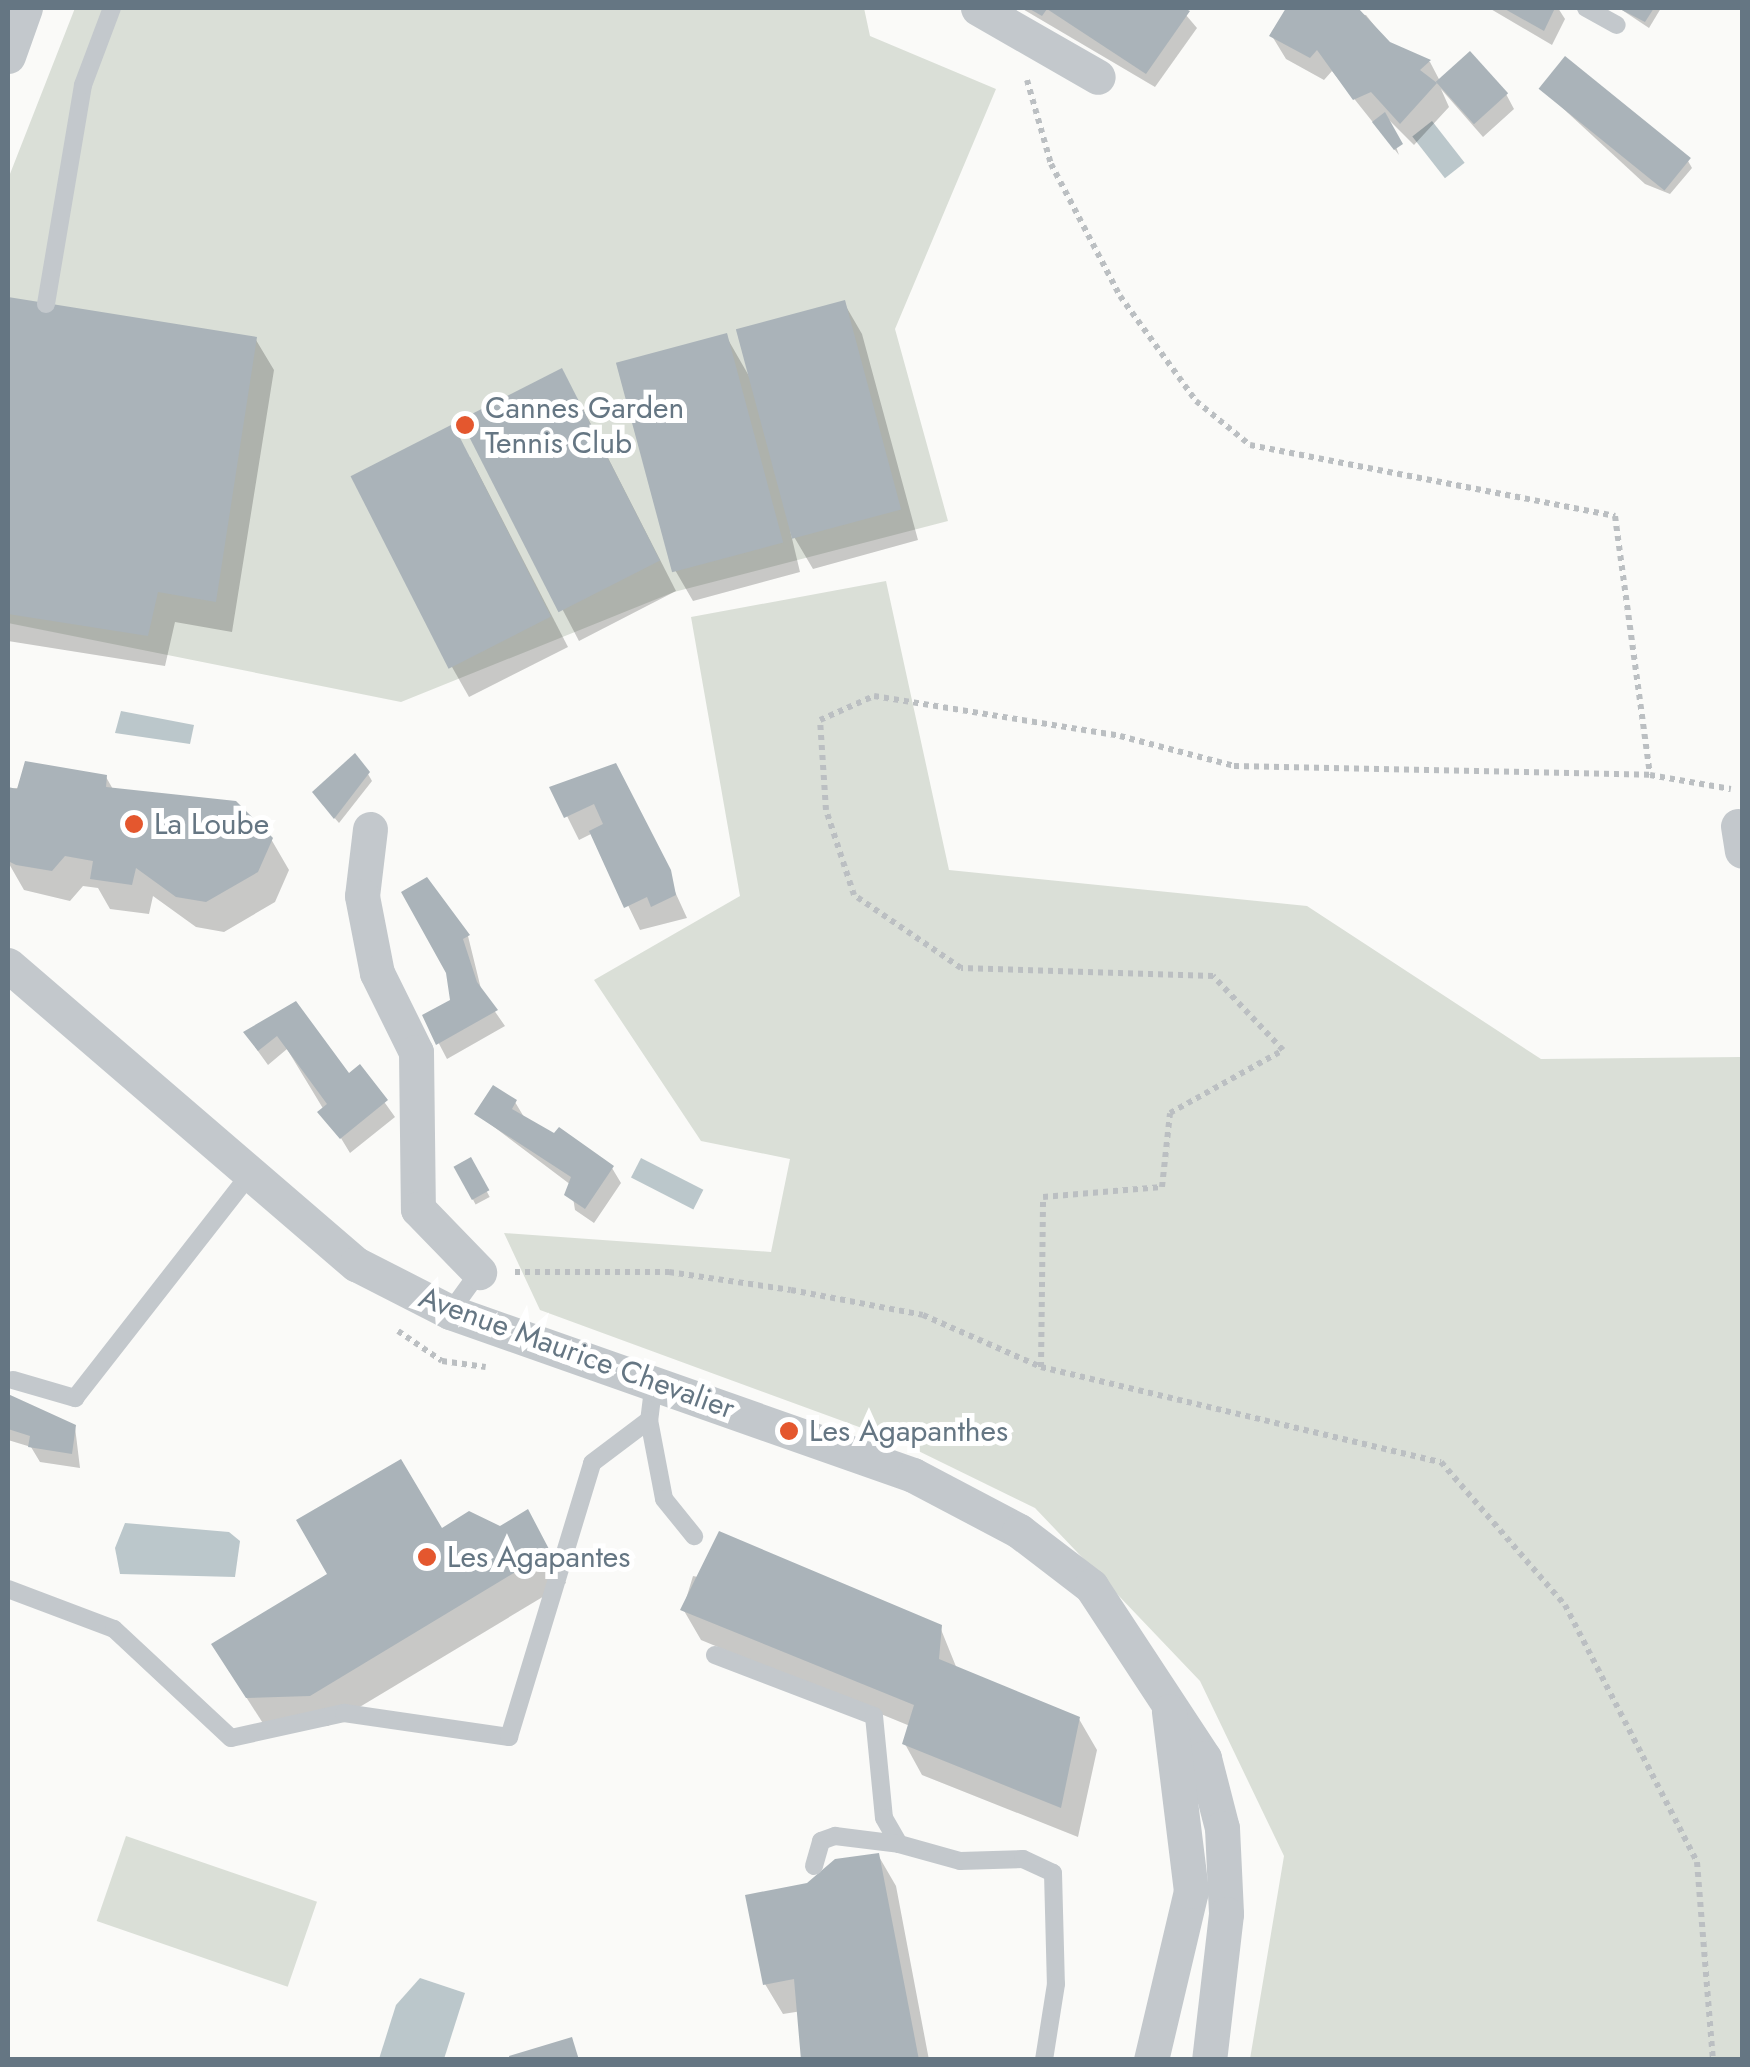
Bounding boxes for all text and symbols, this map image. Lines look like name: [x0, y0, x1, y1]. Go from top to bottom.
place label: Cannes Garden Tennis Club: [485, 390, 684, 460]
marker: Cannes Garden Tennis Club: [454, 414, 476, 436]
place label: La Loube: [154, 806, 269, 842]
marker: La Loube: [123, 813, 145, 835]
street label: Avenue Maurice Chevalier: [414, 1279, 740, 1427]
place label: Les Agapanthes: [809, 1413, 1008, 1449]
marker: Les Agapanthes: [778, 1420, 800, 1442]
place label: Les Agapantes: [447, 1539, 630, 1575]
marker: Les Agapantes: [416, 1546, 438, 1568]

